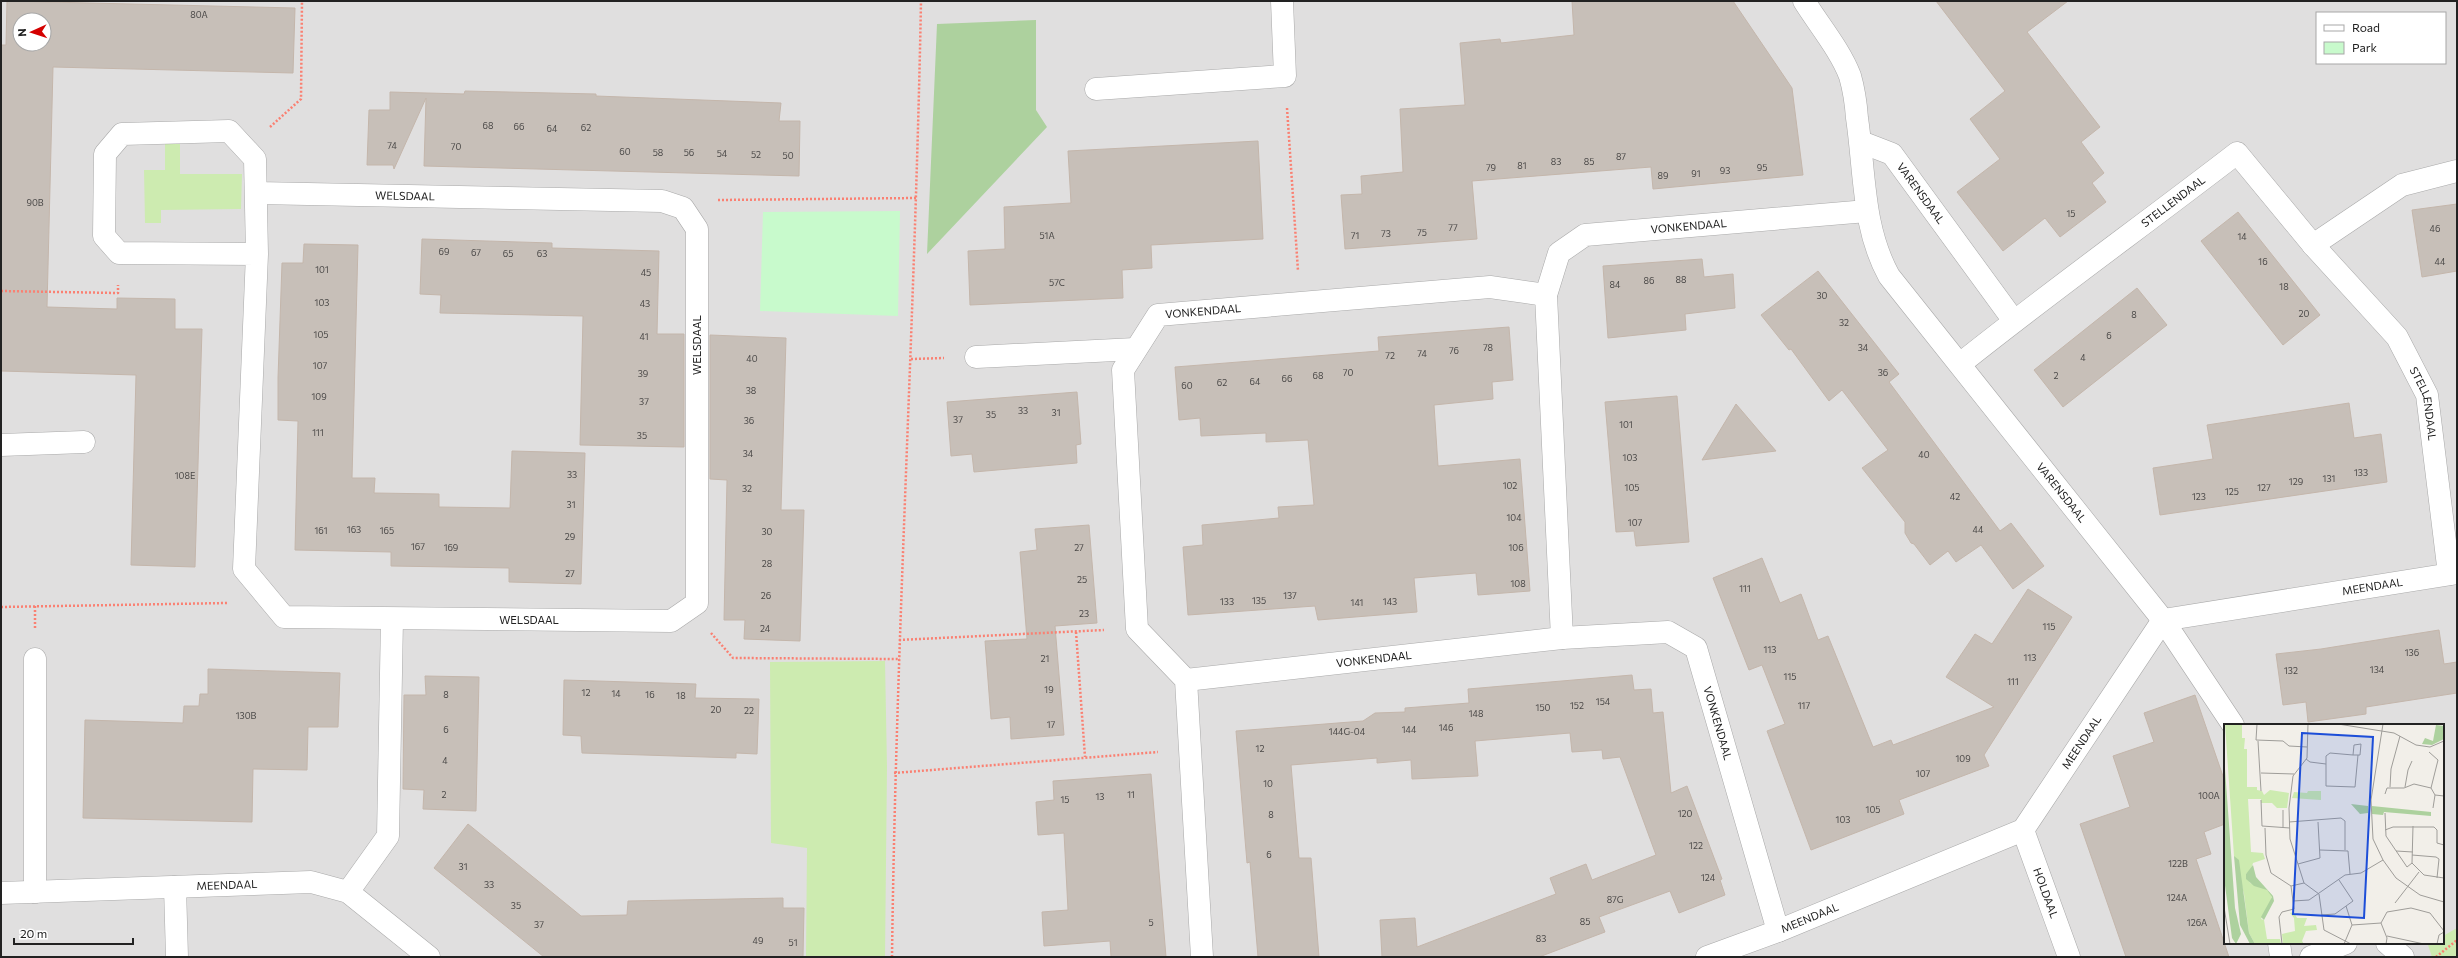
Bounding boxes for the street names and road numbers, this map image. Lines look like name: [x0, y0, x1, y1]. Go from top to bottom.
street label: VARENSDAAL: [1895, 160, 1948, 226]
street label: STELLENDAAL: [2138, 173, 2207, 229]
street label: WELSDAAL: [375, 188, 435, 203]
street label: VONKENDAAL: [1650, 216, 1727, 235]
street label: VONKENDAAL: [1165, 301, 1242, 320]
street label: WELSDAAL: [690, 315, 703, 375]
street label: STELLENDAAL: [2408, 364, 2440, 441]
street label: VARENSDAAL: [2034, 460, 2090, 525]
street label: MEENDAAL: [2341, 575, 2403, 597]
street label: WELSDAAL: [499, 613, 559, 626]
street label: VONKENDAAL: [1335, 648, 1412, 669]
street label: VONKENDAAL: [1701, 685, 1735, 761]
street label: MEENDAAL: [2059, 713, 2103, 771]
street label: HOLDAAL: [2031, 866, 2061, 920]
street label: MEENDAAL: [196, 877, 258, 892]
street label: MEENDAAL: [1779, 900, 1840, 935]

